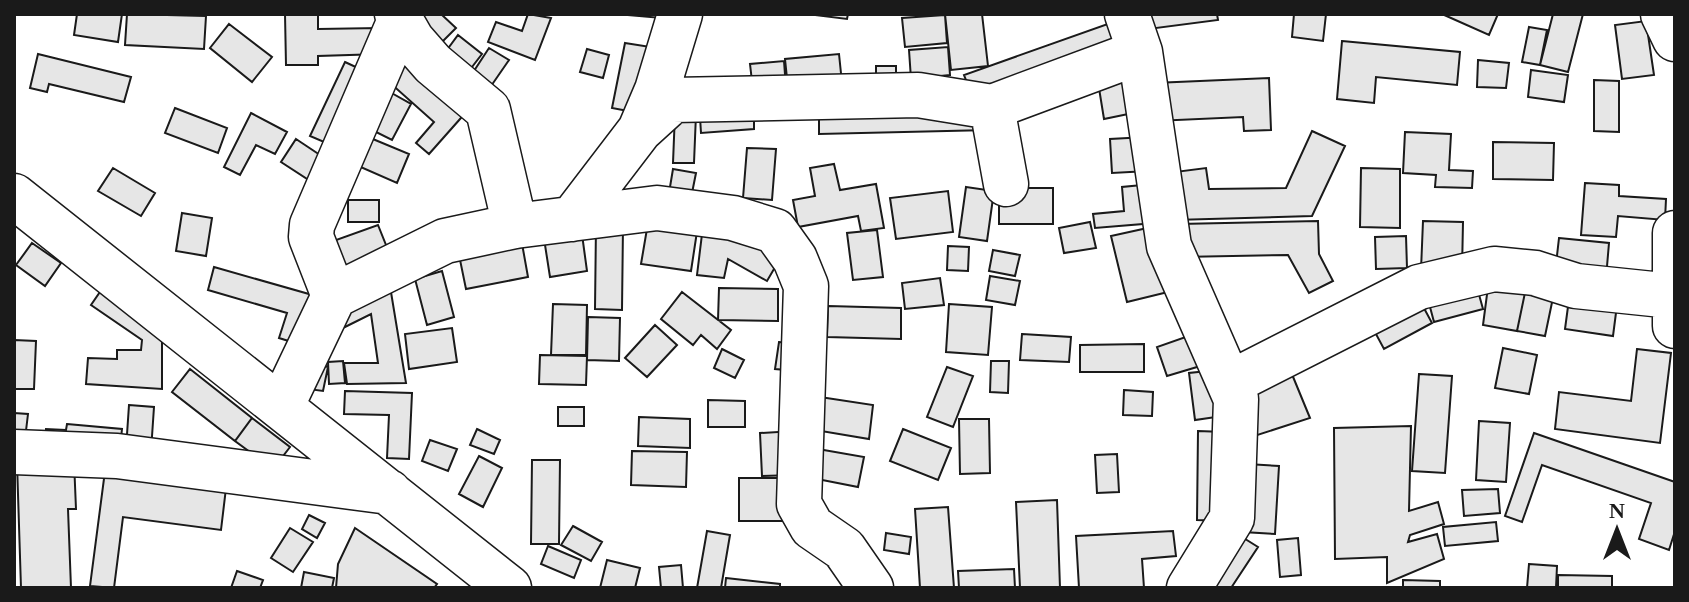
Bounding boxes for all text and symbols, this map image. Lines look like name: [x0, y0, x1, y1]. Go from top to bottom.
north arrow: [1577, 490, 1657, 570]
text: N: [1609, 498, 1625, 523]

